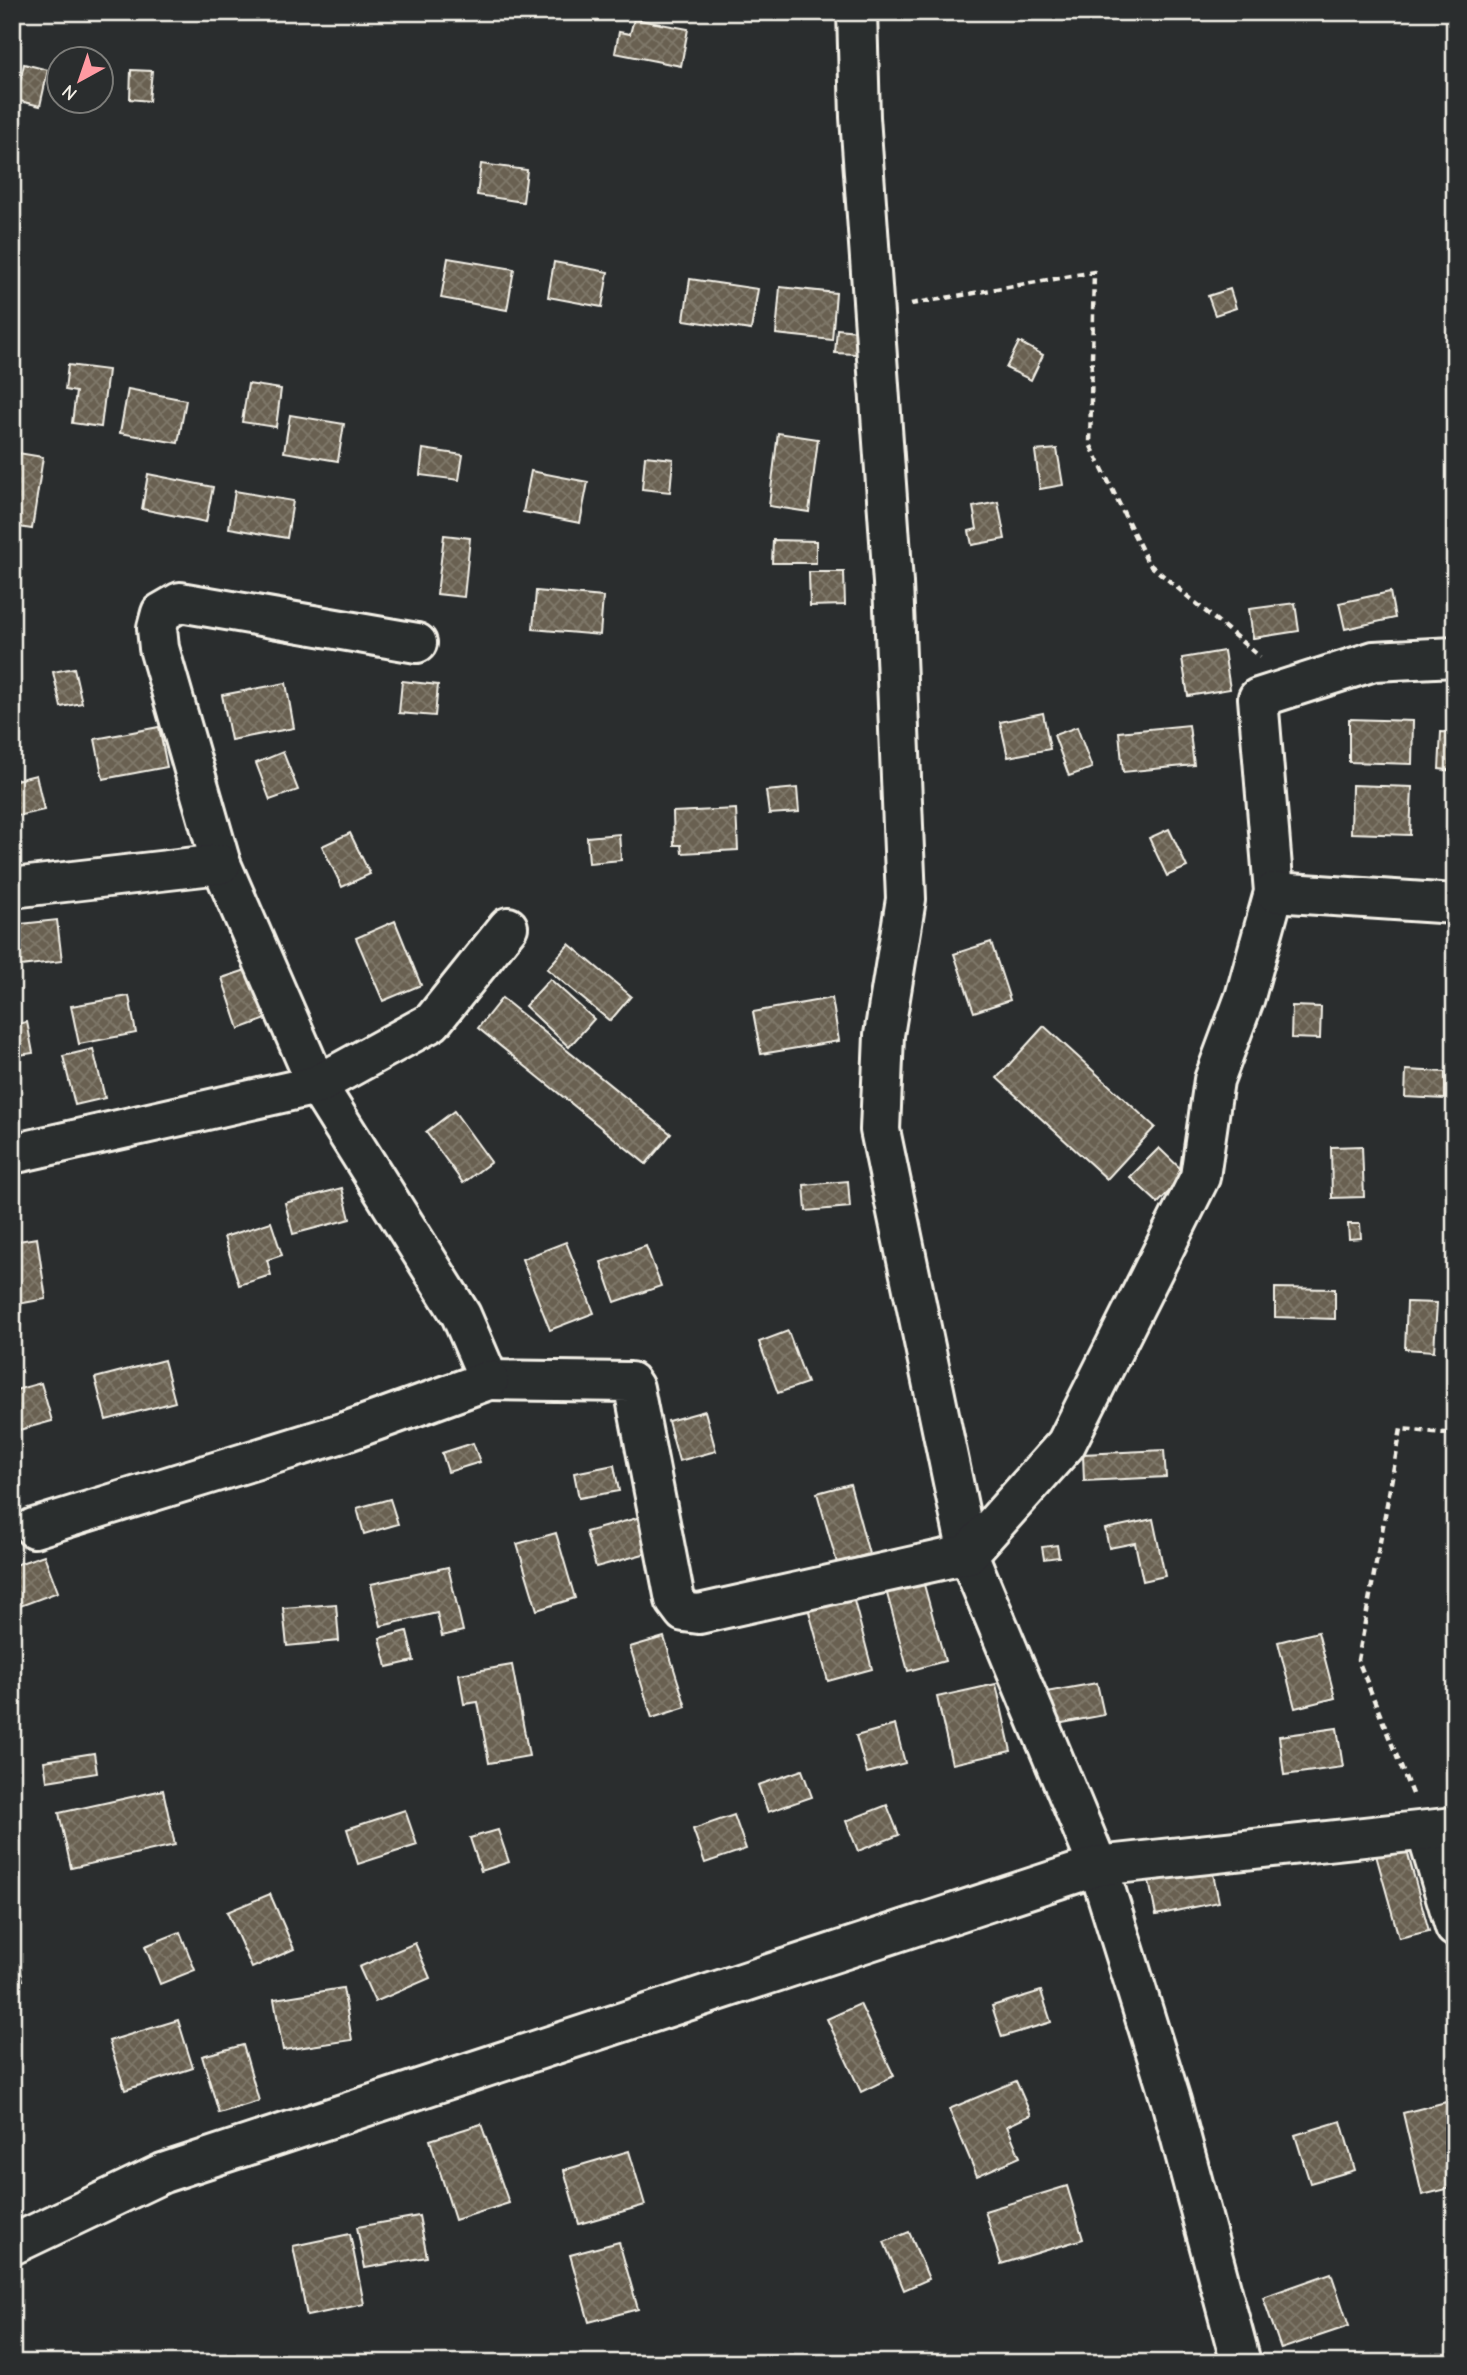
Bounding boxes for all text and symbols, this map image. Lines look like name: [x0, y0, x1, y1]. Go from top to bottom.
north arrow: [46, 46, 116, 116]
text: N: [58, 80, 82, 105]

